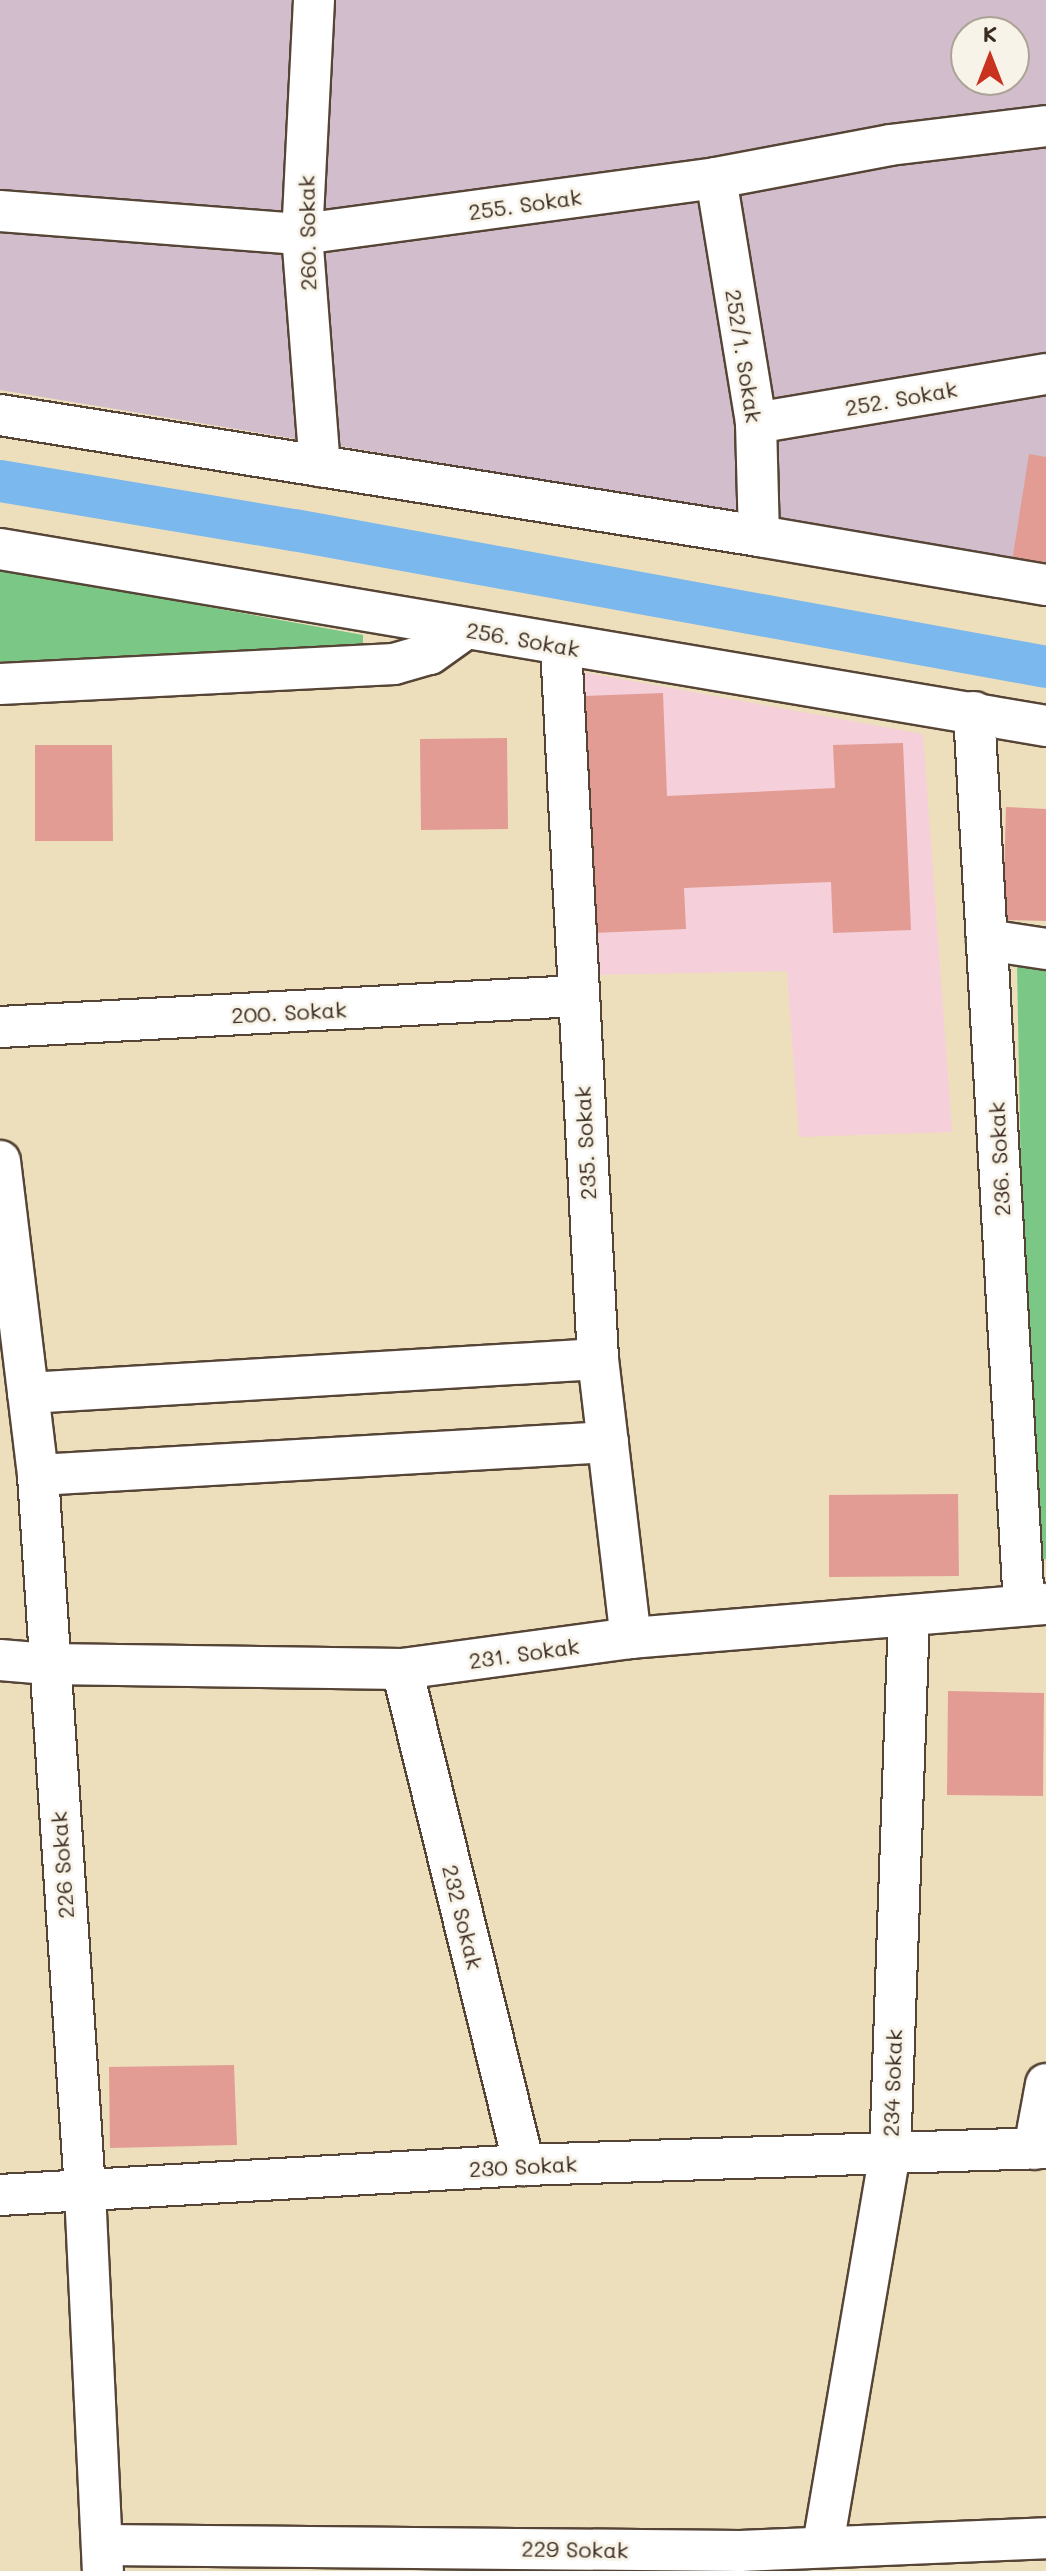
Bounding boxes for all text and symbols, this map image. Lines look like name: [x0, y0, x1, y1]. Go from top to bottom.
north arrow: [950, 16, 1030, 96]
text: K: [983, 19, 997, 48]
street label: 260. Sokak: [293, 175, 321, 291]
street label: 255. Sokak: [467, 183, 583, 225]
street label: 252/1. Sokak: [720, 287, 768, 425]
street label: 252. Sokak: [843, 375, 959, 421]
street label: 256. Sokak: [464, 616, 582, 662]
street label: 200. Sokak: [231, 996, 347, 1028]
street label: 235. Sokak: [569, 1085, 601, 1201]
street label: 236. Sokak: [983, 1101, 1015, 1217]
street label: 231. Sokak: [467, 1632, 581, 1674]
street label: 226 Sokak: [45, 1811, 79, 1919]
street label: 232 Sokak: [437, 1862, 489, 1972]
street label: 234 Sokak: [877, 2029, 907, 2137]
street label: 230 Sokak: [468, 2150, 578, 2182]
street label: 229 Sokak: [521, 2535, 629, 2563]

